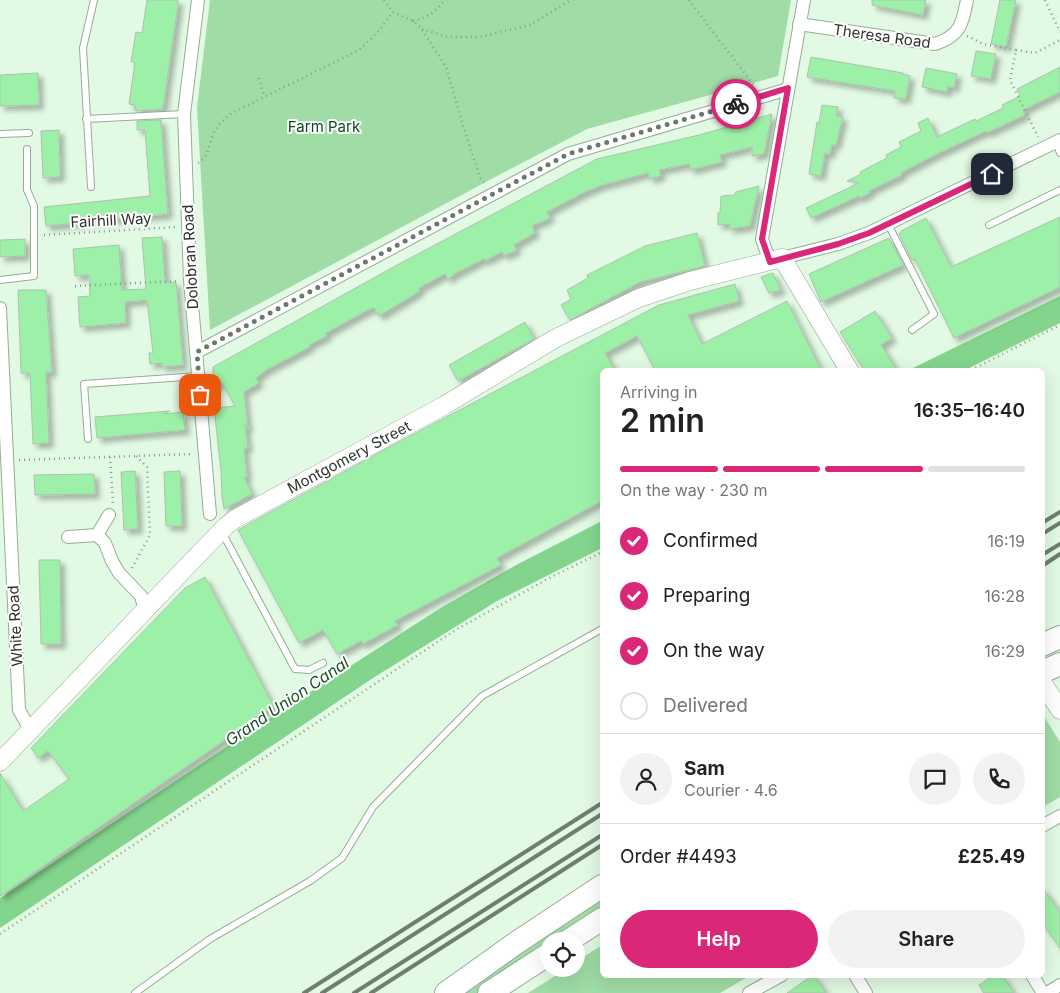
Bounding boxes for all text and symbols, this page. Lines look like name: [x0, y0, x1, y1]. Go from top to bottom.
street label: Theresa Road: [832, 20, 932, 52]
courier: [711, 79, 761, 129]
icon: bike: [722, 90, 750, 118]
park label: Farm Park: [288, 117, 361, 136]
pin: [971, 153, 1013, 195]
icon: home: [978, 160, 1006, 188]
street label: Dolobran Road: [178, 204, 202, 310]
street label: Fairhill Way: [70, 208, 153, 232]
pin: [179, 374, 221, 416]
icon: bag: [186, 381, 214, 409]
text: Arriving in: [620, 382, 697, 402]
text: 16:35–16:40: [914, 399, 1025, 422]
text: 2 min: [620, 401, 705, 440]
street label: Montgomery Street: [284, 416, 414, 498]
text: On the way · 230 m: [620, 480, 767, 500]
icon: check: [620, 527, 648, 555]
text: Confirmed: [663, 529, 758, 552]
text: 16:19: [988, 531, 1025, 551]
icon: check: [620, 582, 648, 610]
text: Preparing: [663, 584, 750, 607]
street label: White Road: [3, 585, 27, 667]
text: 16:28: [984, 586, 1025, 606]
icon: check: [620, 637, 648, 665]
text: On the way: [663, 639, 765, 662]
text: 16:29: [984, 641, 1025, 661]
water label: Grand Union Canal: [221, 652, 353, 750]
text: Delivered: [663, 694, 748, 717]
button: person: [620, 753, 672, 805]
button: chat: [909, 753, 961, 805]
button: phone: [973, 753, 1025, 805]
text: Sam: [684, 757, 725, 780]
text: Courier · 4.6: [684, 780, 778, 800]
text: Order #4493: [620, 845, 737, 868]
text: £25.49: [958, 845, 1025, 868]
button: Help: [620, 910, 818, 968]
button: Share: [828, 910, 1025, 968]
map controls: [540, 932, 585, 977]
button: locate: [540, 932, 585, 977]

